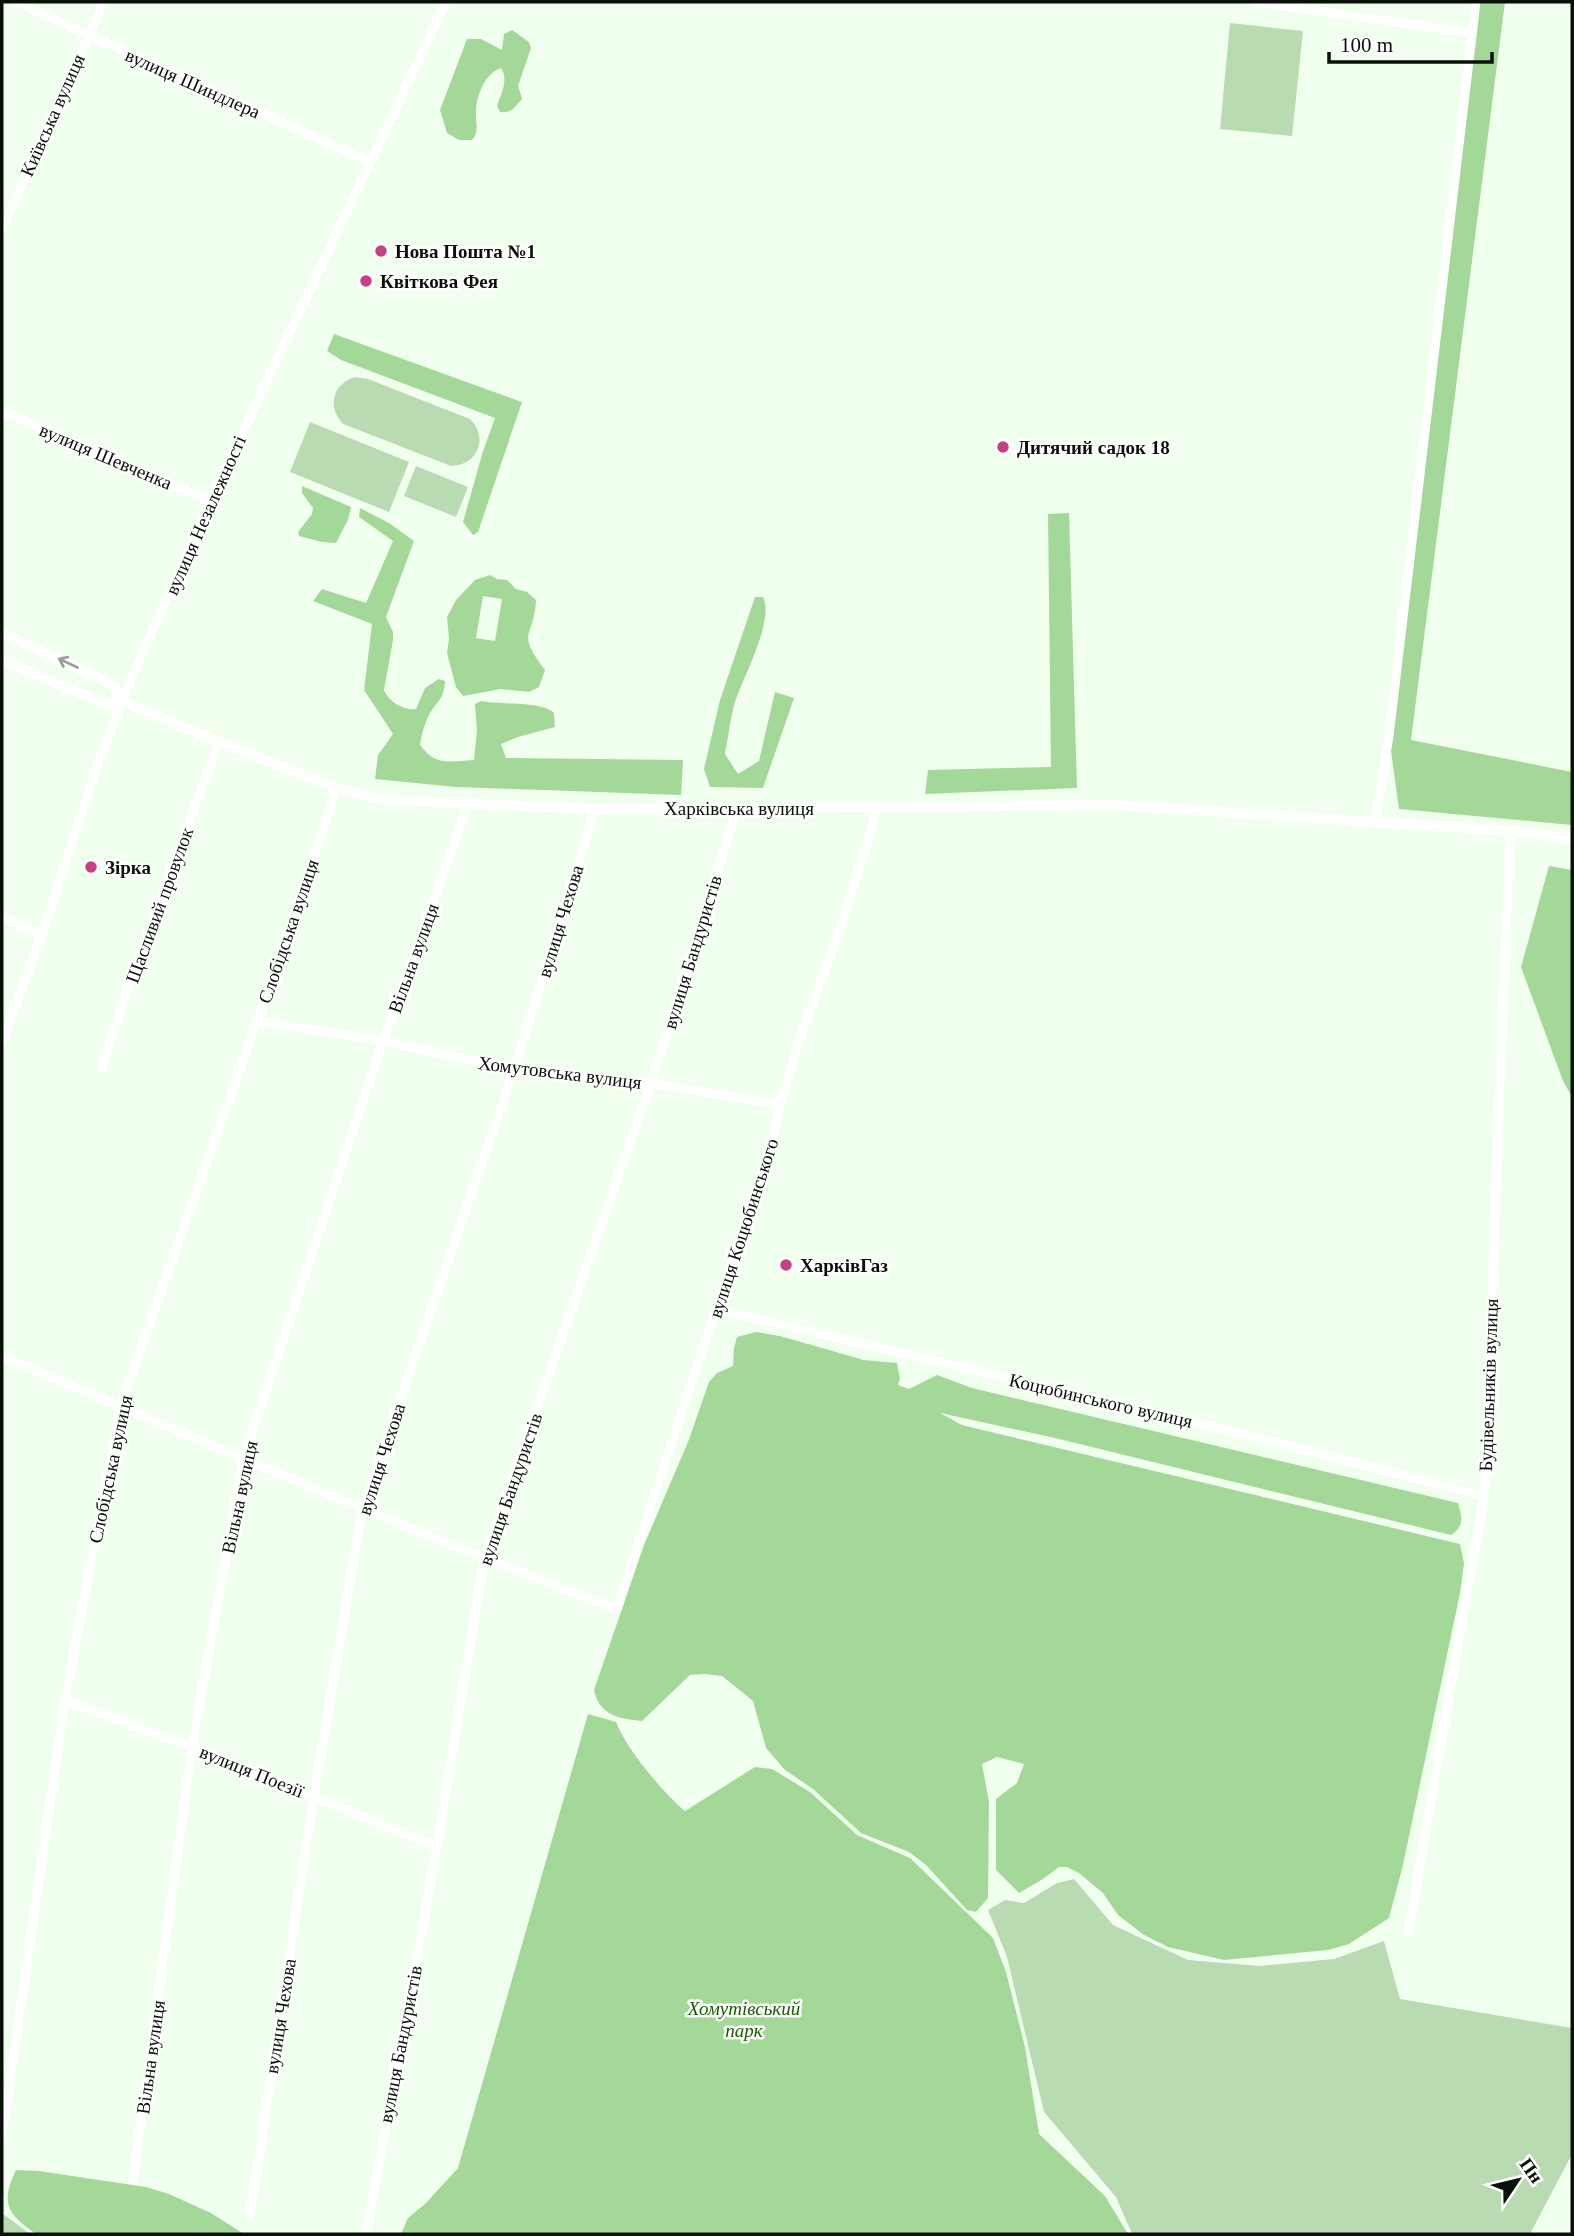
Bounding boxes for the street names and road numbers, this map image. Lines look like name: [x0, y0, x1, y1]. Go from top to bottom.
street label: вулиця Шиндлера: [122, 44, 264, 123]
street label: Київська вулиця: [16, 51, 89, 180]
street label: вулиця Шевченка: [36, 419, 176, 494]
street label: вулиця Незалежності: [161, 432, 250, 598]
street label: Харківська вулиця: [664, 798, 814, 819]
street label: Щасливий провулок: [122, 824, 198, 986]
street label: Слобідська вулиця: [254, 856, 323, 1006]
street label: вулиця Чехова: [533, 862, 588, 980]
street label: вулиця Бандуристів: [659, 873, 726, 1032]
street label: Вільна вулиця: [384, 900, 443, 1016]
street label: Хомутовська вулиця: [477, 1052, 643, 1093]
street label: вулиця Коцюбинського: [705, 1136, 782, 1321]
street label: Будівельників вулиця: [1475, 1298, 1502, 1472]
street label: Коцюбинського вулиця: [1007, 1369, 1195, 1432]
street label: Слобідська вулиця: [85, 1393, 137, 1545]
street label: вулиця Чехова: [354, 1400, 410, 1518]
street label: вулиця Бандуристів: [475, 1410, 546, 1568]
street label: Вільна вулиця: [217, 1438, 262, 1556]
street label: вулиця Поезії: [197, 1741, 308, 1802]
street label: вулиця Чехова: [261, 1956, 300, 2075]
street label: вулиця Бандуристів: [375, 1964, 426, 2124]
street label: Вільна вулиця: [132, 1998, 169, 2115]

